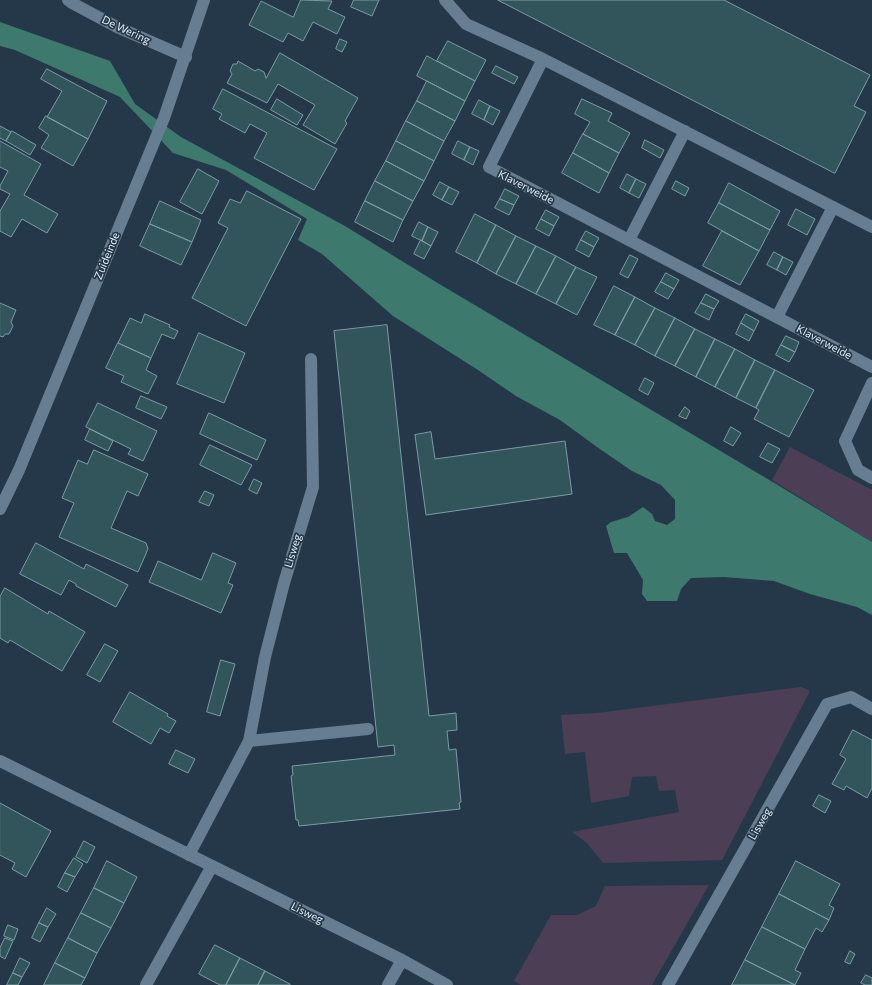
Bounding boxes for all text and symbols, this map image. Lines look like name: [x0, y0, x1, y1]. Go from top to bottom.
street label: De Wering: [100, 13, 152, 47]
street label: Klaverweide: [496, 167, 556, 207]
street label: Zuideinde: [92, 230, 122, 282]
street label: Klaverweide: [794, 322, 854, 362]
street label: Lisweg: [282, 533, 304, 569]
street label: Lisweg: [746, 806, 774, 842]
street label: Lisweg: [289, 900, 325, 926]

